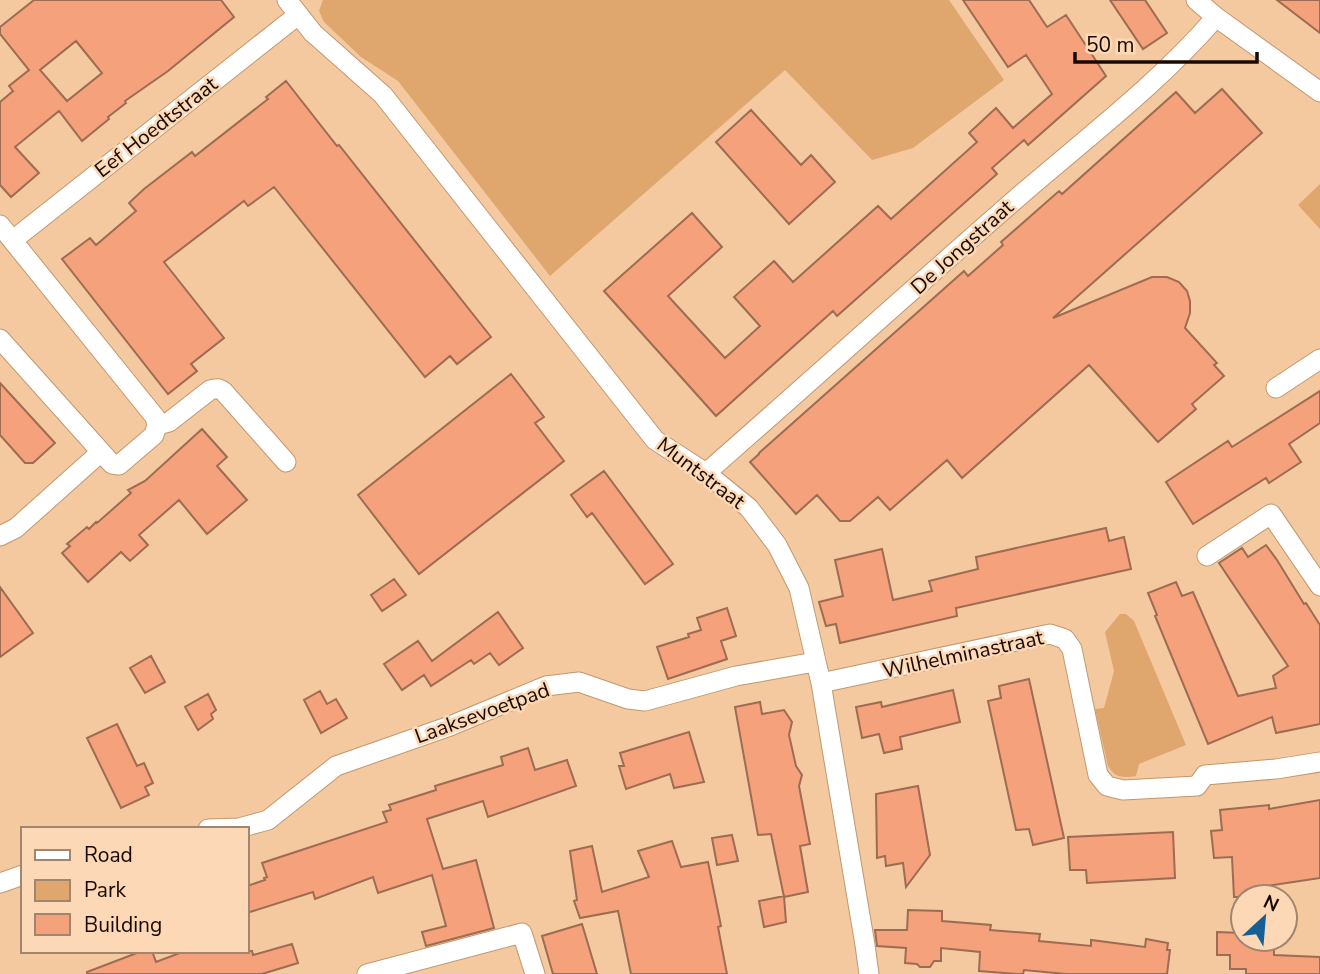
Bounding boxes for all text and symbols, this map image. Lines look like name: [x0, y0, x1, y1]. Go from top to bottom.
scale bar: [1075, 21, 1257, 65]
text: 50 m: [1086, 31, 1135, 59]
street label: Eef Hoedtstraat: [89, 70, 224, 184]
street label: De Jongstraat: [905, 193, 1020, 301]
street label: Muntstraat: [651, 431, 751, 516]
street label: Wilhelminastraat: [880, 623, 1047, 685]
street label: Laaksevoetpad: [411, 676, 553, 750]
legend: [21, 827, 248, 953]
text: Road: [84, 841, 133, 869]
text: Park: [84, 876, 126, 904]
north arrow: [1229, 883, 1299, 953]
text: N: [1259, 889, 1283, 918]
text: Building: [84, 911, 162, 939]

